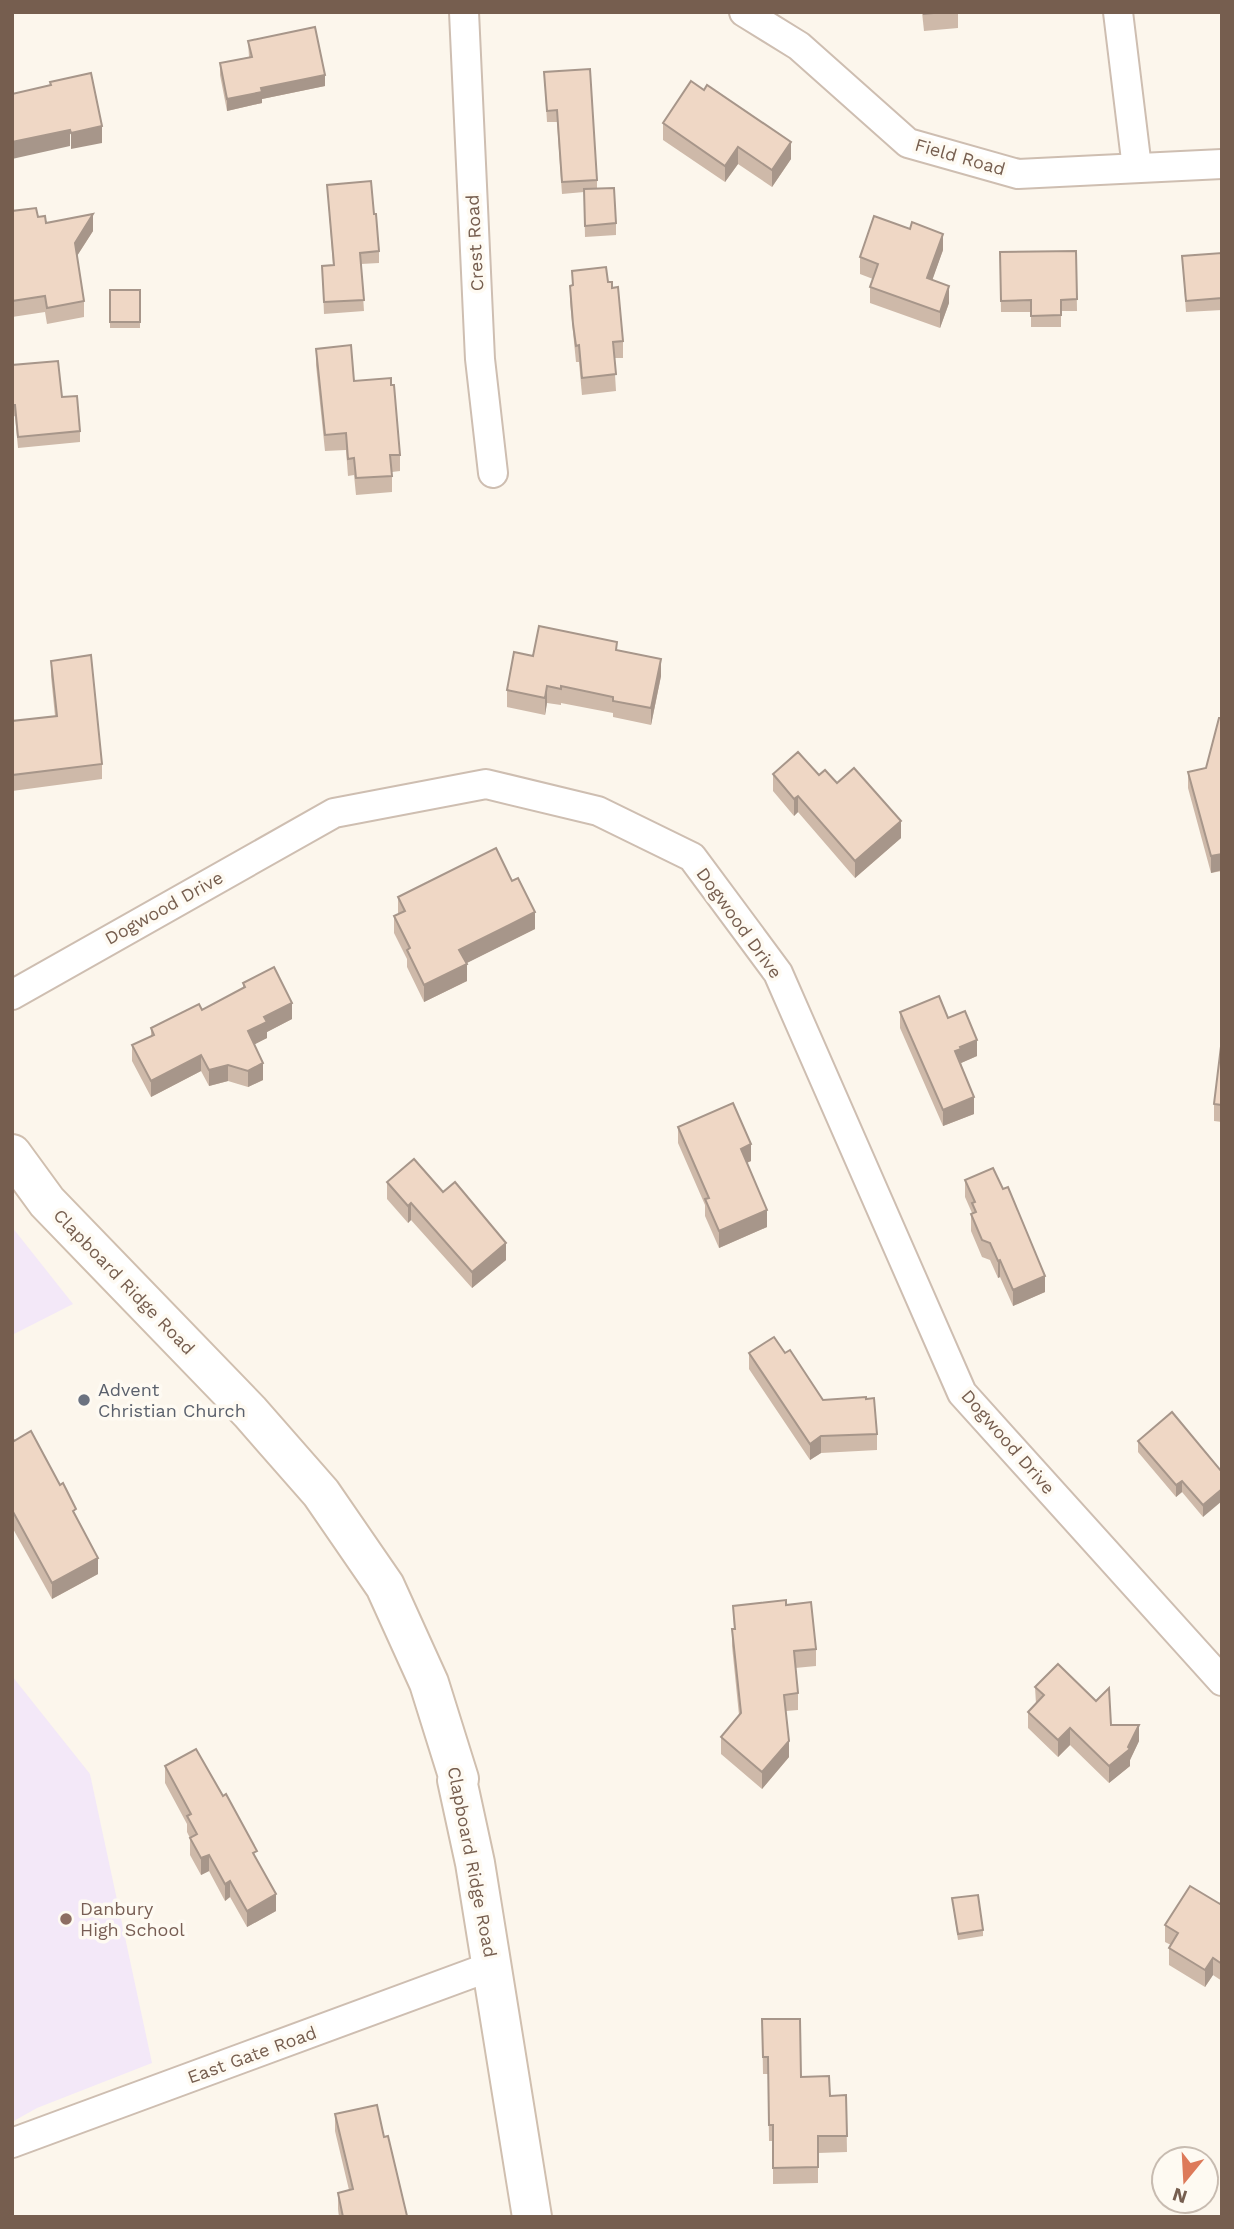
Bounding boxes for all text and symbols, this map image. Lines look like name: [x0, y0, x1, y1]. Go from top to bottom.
street label: Field Road: [913, 134, 1008, 179]
street label: Crest Road: [461, 194, 488, 292]
street label: Dogwood Drive: [692, 863, 787, 982]
street label: Dogwood Drive: [101, 866, 226, 949]
street label: Clapboard Ridge Road: [49, 1205, 199, 1359]
place label: Advent Christian Church: [98, 1379, 246, 1421]
street label: Dogwood Drive: [957, 1385, 1060, 1498]
marker: Advent Christian Church: [76, 1392, 92, 1408]
street label: Clapboard Ridge Road: [444, 1765, 501, 1959]
place label: Danbury High School: [80, 1898, 185, 1940]
marker: Danbury High School: [58, 1911, 74, 1927]
street label: East Gate Road: [184, 2021, 319, 2088]
north arrow: [1150, 2145, 1220, 2215]
text: N: [1170, 2183, 1190, 2209]

